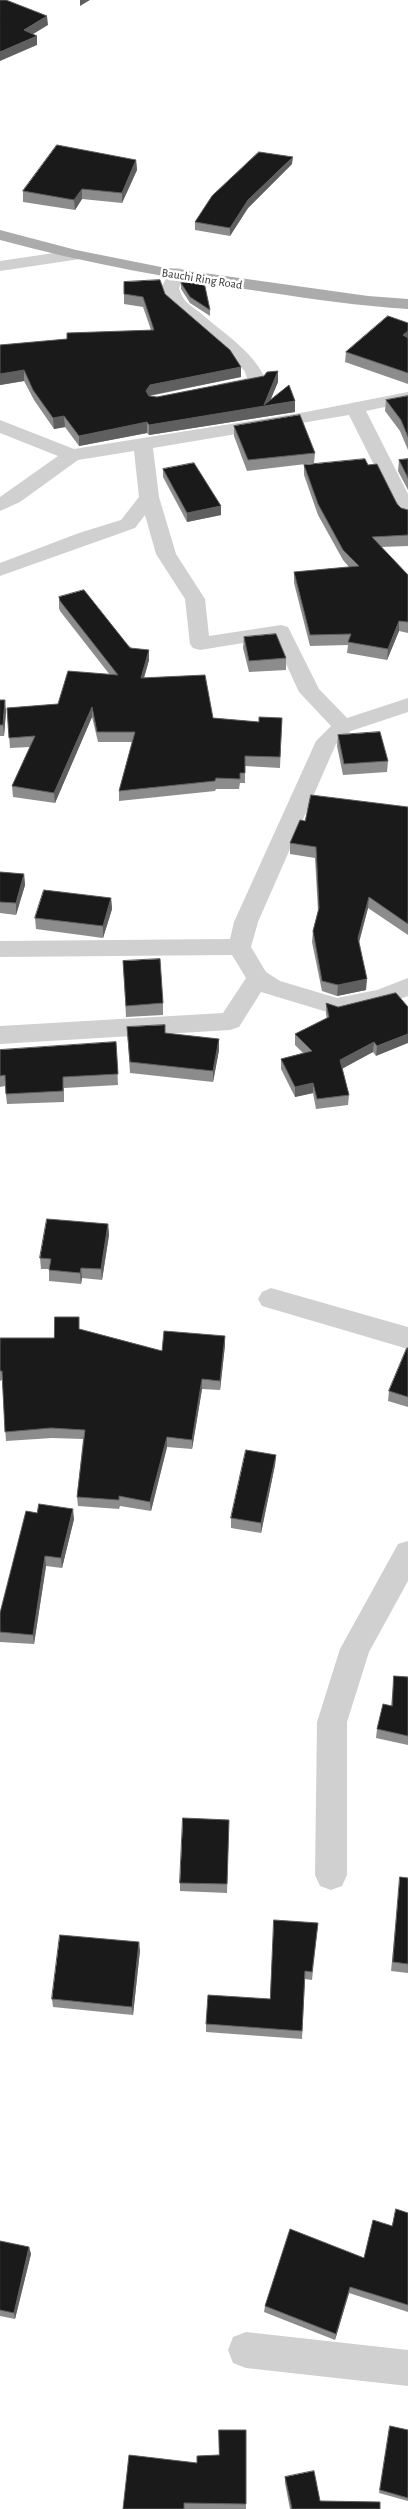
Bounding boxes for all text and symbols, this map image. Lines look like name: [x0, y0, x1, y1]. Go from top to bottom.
street label: Bauchi Ring Road: [161, 266, 243, 292]

